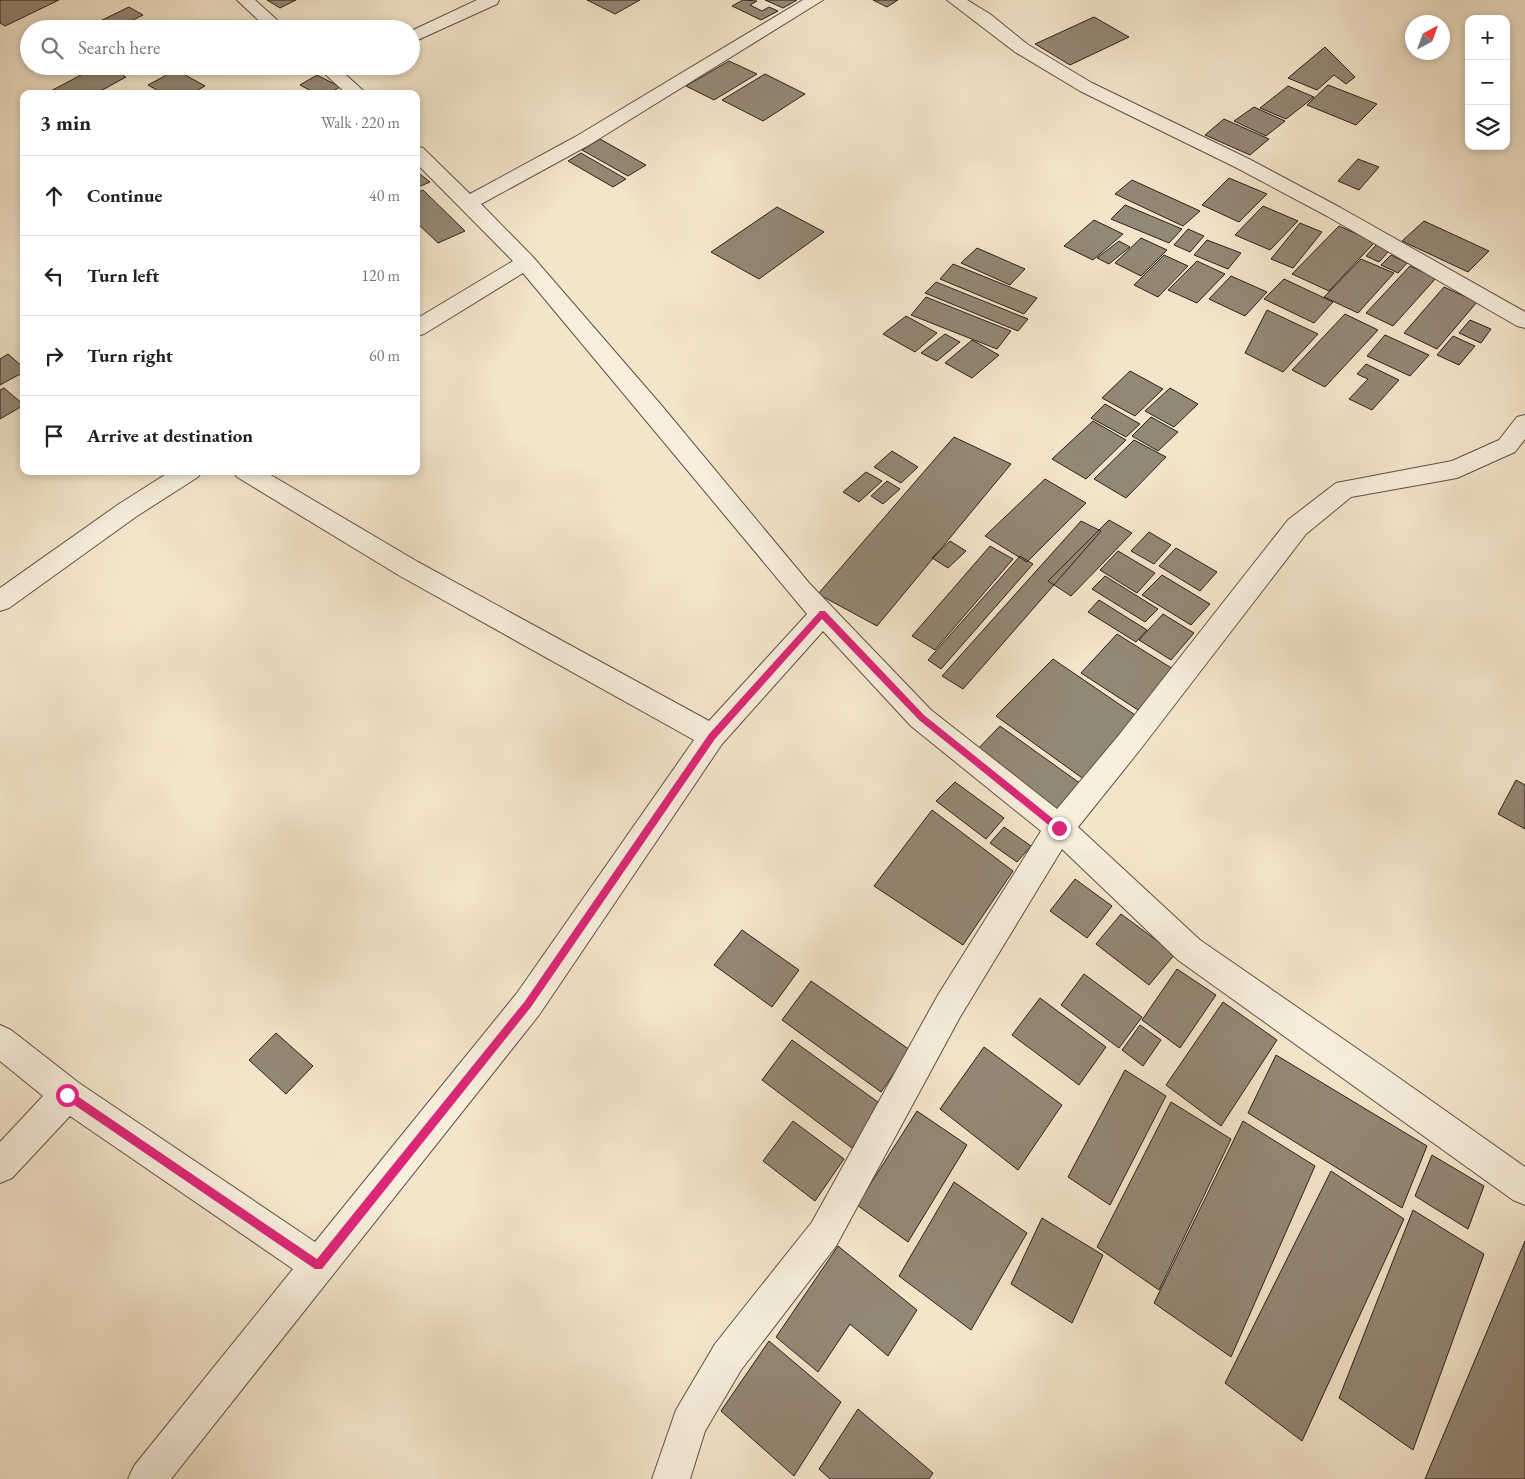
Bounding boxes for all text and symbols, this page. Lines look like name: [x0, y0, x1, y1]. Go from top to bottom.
north arrow: [1405, 15, 1450, 60]
map controls: [1465, 15, 1510, 150]
button: +: [1465, 15, 1510, 60]
search box: [20, 20, 420, 75]
icon: search: [38, 34, 66, 62]
text: Search here: [78, 35, 160, 60]
button: −: [1465, 60, 1510, 105]
button: layers: [1465, 105, 1510, 150]
text: 3 min: [40, 109, 91, 136]
text: Walk · 220 m: [321, 112, 400, 133]
icon: ahead: [40, 182, 68, 210]
text: Continue: [87, 183, 162, 208]
text: 40 m: [369, 185, 400, 206]
icon: left: [40, 262, 68, 290]
text: Turn left: [87, 263, 159, 288]
text: 120 m: [361, 265, 400, 286]
icon: right: [40, 342, 68, 370]
text: Turn right: [87, 343, 173, 368]
text: 60 m: [369, 345, 400, 366]
icon: arrive: [40, 422, 68, 450]
text: Arrive at destination: [87, 423, 253, 448]
route end: [1048, 817, 1071, 840]
route start: [56, 1084, 79, 1107]

